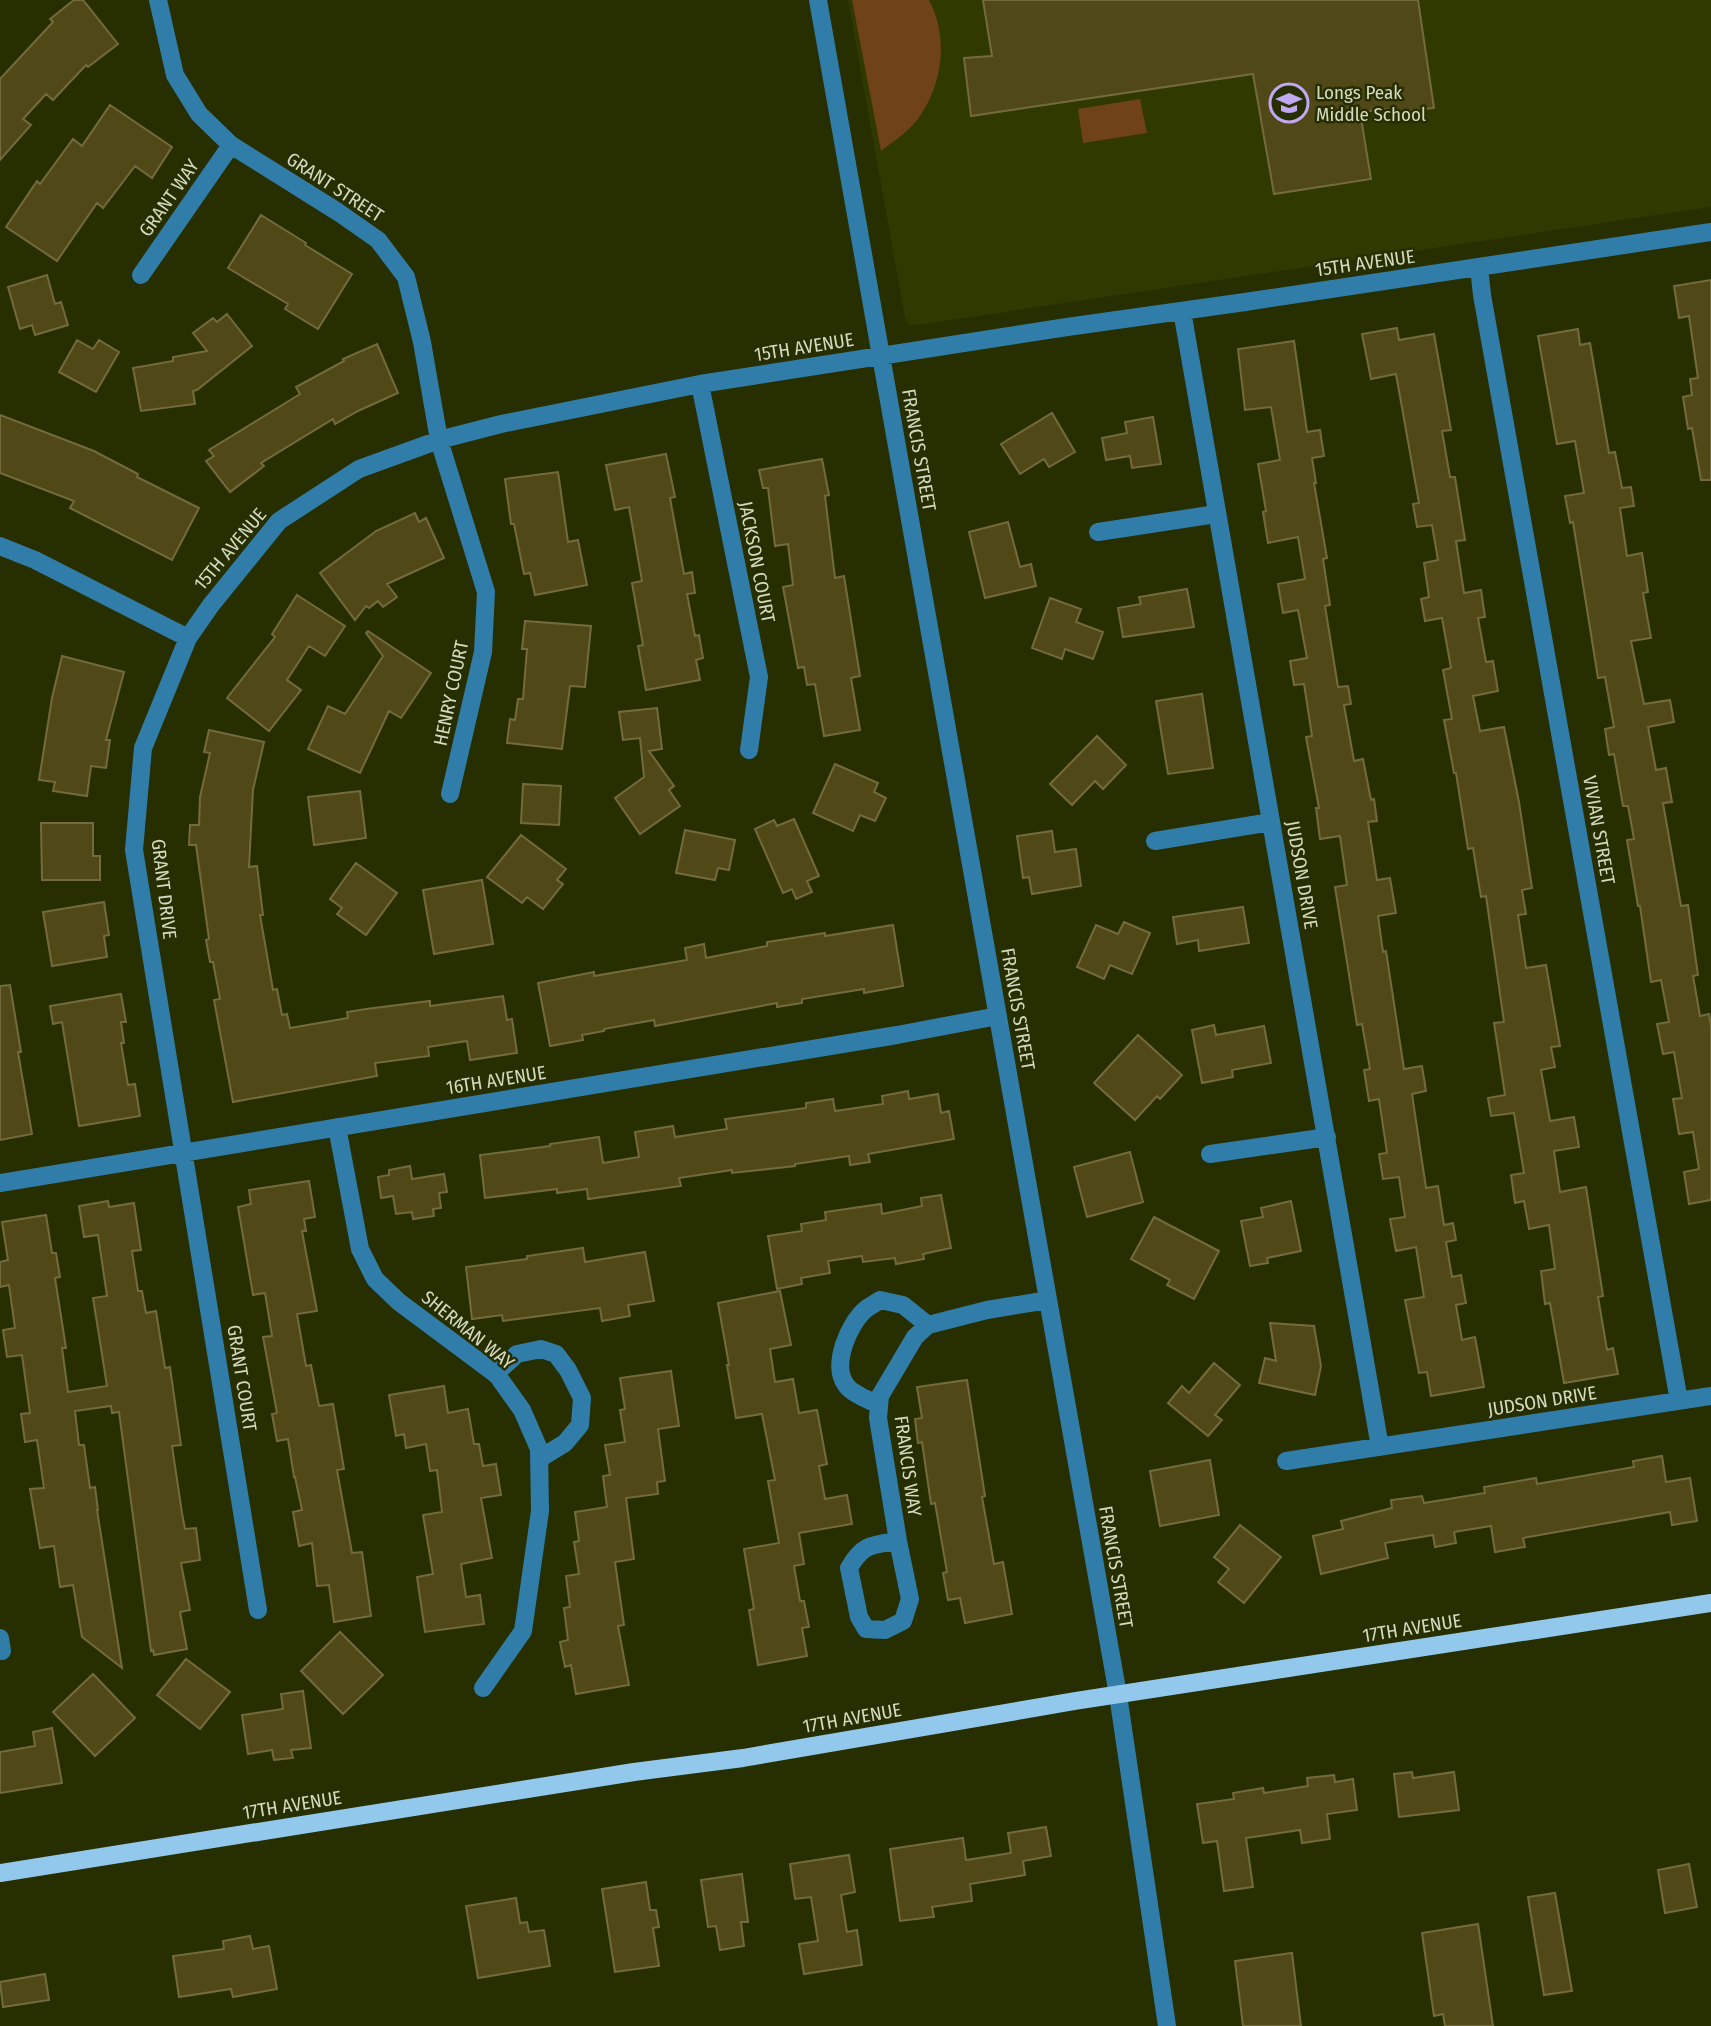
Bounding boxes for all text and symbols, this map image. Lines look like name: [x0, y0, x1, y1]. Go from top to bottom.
place label: Longs Peak Middle School: [1316, 81, 1426, 126]
school or university icon: Longs Peak Middle School: [1268, 82, 1310, 124]
street label: GRANT STREET: [282, 147, 388, 227]
street label: GRANT WAY: [134, 155, 204, 241]
street label: 15TH AVENUE: [1314, 245, 1416, 281]
street label: 15TH AVENUE: [753, 328, 855, 366]
street label: FRANCIS STREET: [897, 387, 941, 513]
street label: JACKSON COURT: [734, 499, 780, 625]
street label: 15TH AVENUE: [189, 503, 271, 595]
street label: HENRY COURT: [429, 638, 473, 748]
street label: VIVIAN STREET: [1578, 774, 1620, 886]
street label: JUDSON DRIVE: [1281, 819, 1323, 931]
street label: GRANT DRIVE: [146, 837, 182, 941]
street label: FRANCIS STREET: [996, 946, 1040, 1072]
street label: 16TH AVENUE: [445, 1061, 548, 1099]
street label: SHERMAN WAY: [417, 1286, 519, 1375]
street label: GRANT COURT: [222, 1323, 262, 1433]
street label: JUDSON DRIVE: [1486, 1381, 1598, 1421]
street label: FRANCIS WAY: [890, 1414, 927, 1518]
street label: FRANCIS STREET: [1094, 1504, 1138, 1630]
street label: 17TH AVENUE: [1361, 1609, 1463, 1647]
street label: 17TH AVENUE: [801, 1698, 903, 1738]
street label: 17TH AVENUE: [241, 1786, 343, 1824]

